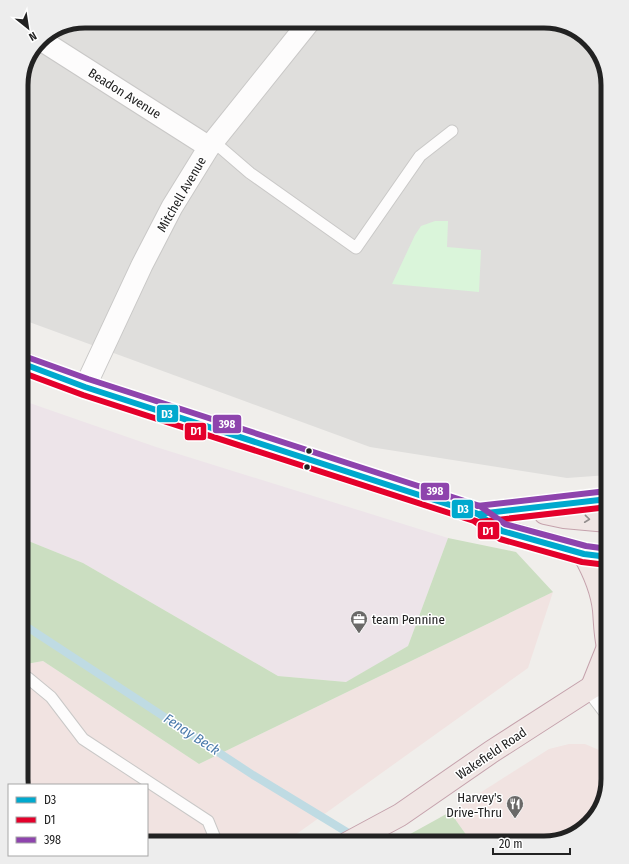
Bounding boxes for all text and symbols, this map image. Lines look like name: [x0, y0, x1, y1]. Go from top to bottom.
north arrow: [8, 8, 48, 48]
text: N: [27, 29, 39, 44]
street label: Beadon Avenue: [86, 65, 164, 122]
street label: Mitchell Avenue: [154, 154, 209, 235]
line badge: D3: [156, 404, 179, 423]
text: D3: [161, 408, 173, 421]
line badge: 398: [212, 414, 242, 434]
text: 398: [218, 418, 235, 431]
line badge: D1: [184, 422, 207, 441]
text: D1: [190, 425, 202, 438]
unlabelled marker: [304, 446, 314, 456]
unlabelled marker: [302, 462, 312, 472]
line badge: 398: [420, 482, 450, 501]
text: 398: [426, 485, 443, 498]
line badge: D3: [451, 499, 474, 519]
text: D3: [457, 503, 469, 516]
one-way arrow: [584, 514, 590, 523]
line badge: D1: [477, 521, 500, 540]
text: D1: [482, 525, 494, 538]
office icon: team Pennine: [349, 609, 369, 634]
place label: team Pennine: [372, 612, 445, 627]
water label: Fenay Beck: [161, 710, 223, 759]
street label: Wakefield Road: [453, 724, 529, 782]
legend: [8, 784, 148, 856]
place label: Harvey's Drive-Thru: [446, 790, 502, 820]
text: D3: [44, 793, 56, 807]
restaurant icon: Harvey's Drive-Thru: [505, 794, 525, 819]
text: D1: [44, 813, 56, 827]
scale bar: [493, 830, 570, 856]
text: 398: [44, 833, 61, 847]
text: 20 m: [499, 837, 523, 851]

